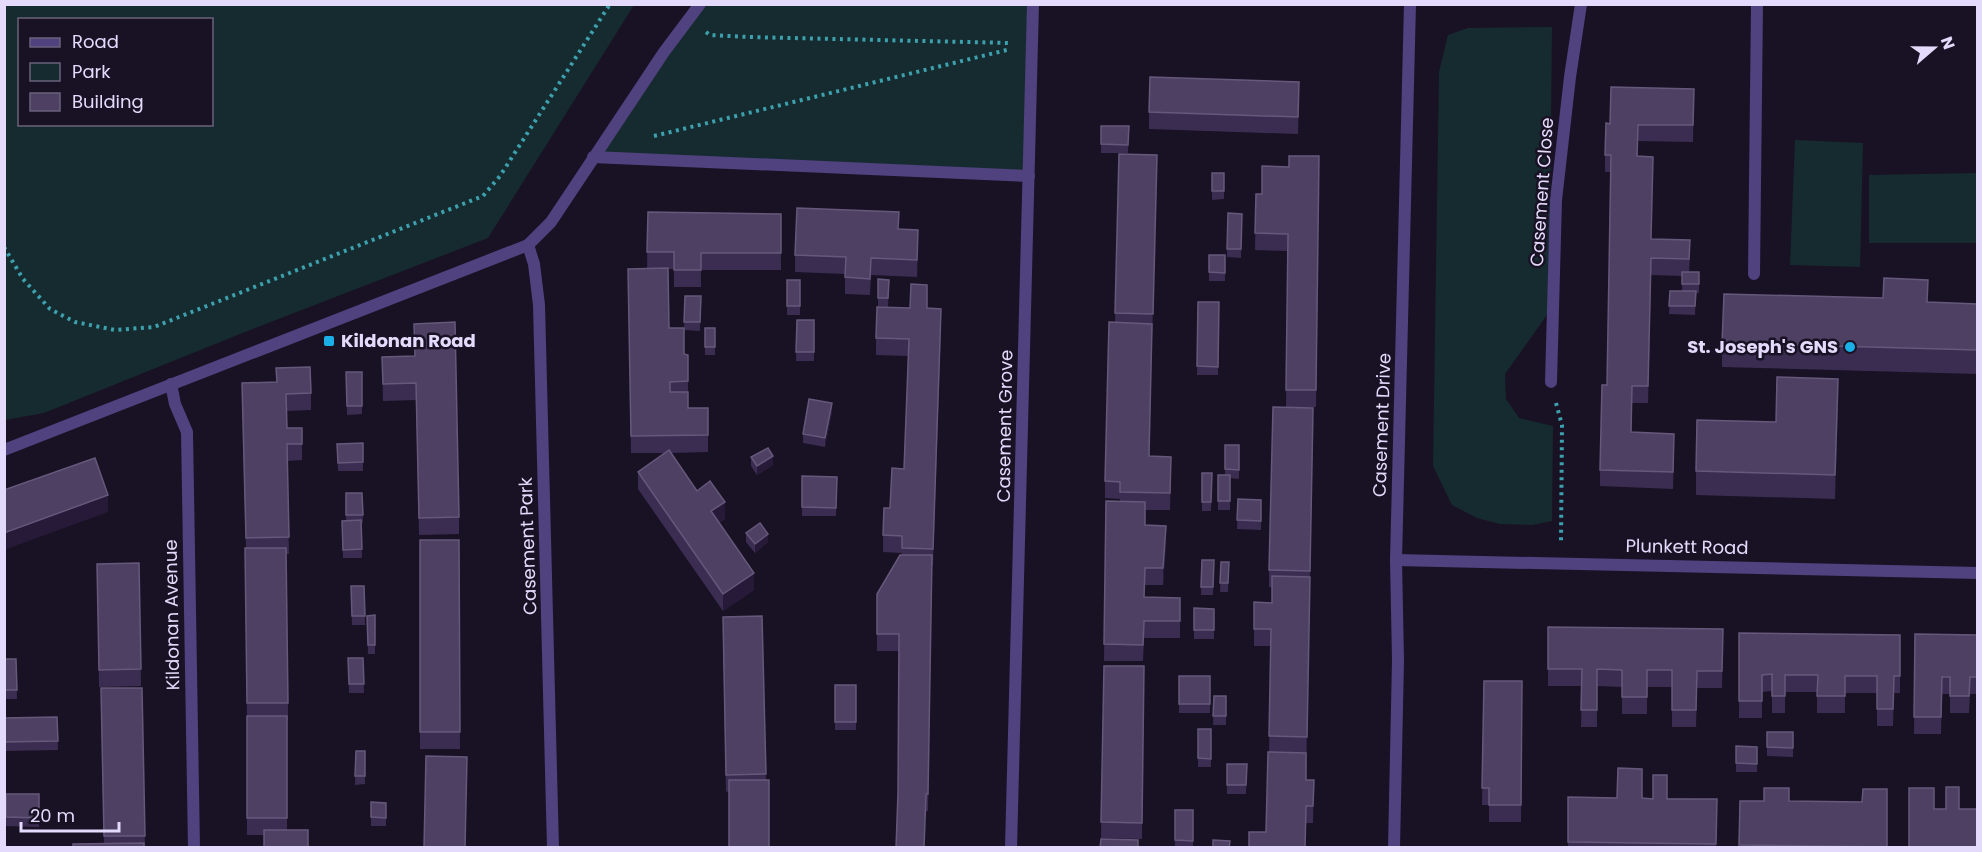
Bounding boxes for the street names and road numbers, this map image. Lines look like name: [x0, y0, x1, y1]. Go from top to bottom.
street label: Casement Close: [1524, 116, 1559, 267]
street label: Casement Grove: [991, 349, 1018, 503]
street label: Casement Drive: [1366, 352, 1397, 498]
street label: Casement Park: [513, 476, 542, 615]
street label: Plunkett Road: [1625, 533, 1749, 560]
street label: Kildonan Avenue: [158, 539, 185, 691]

